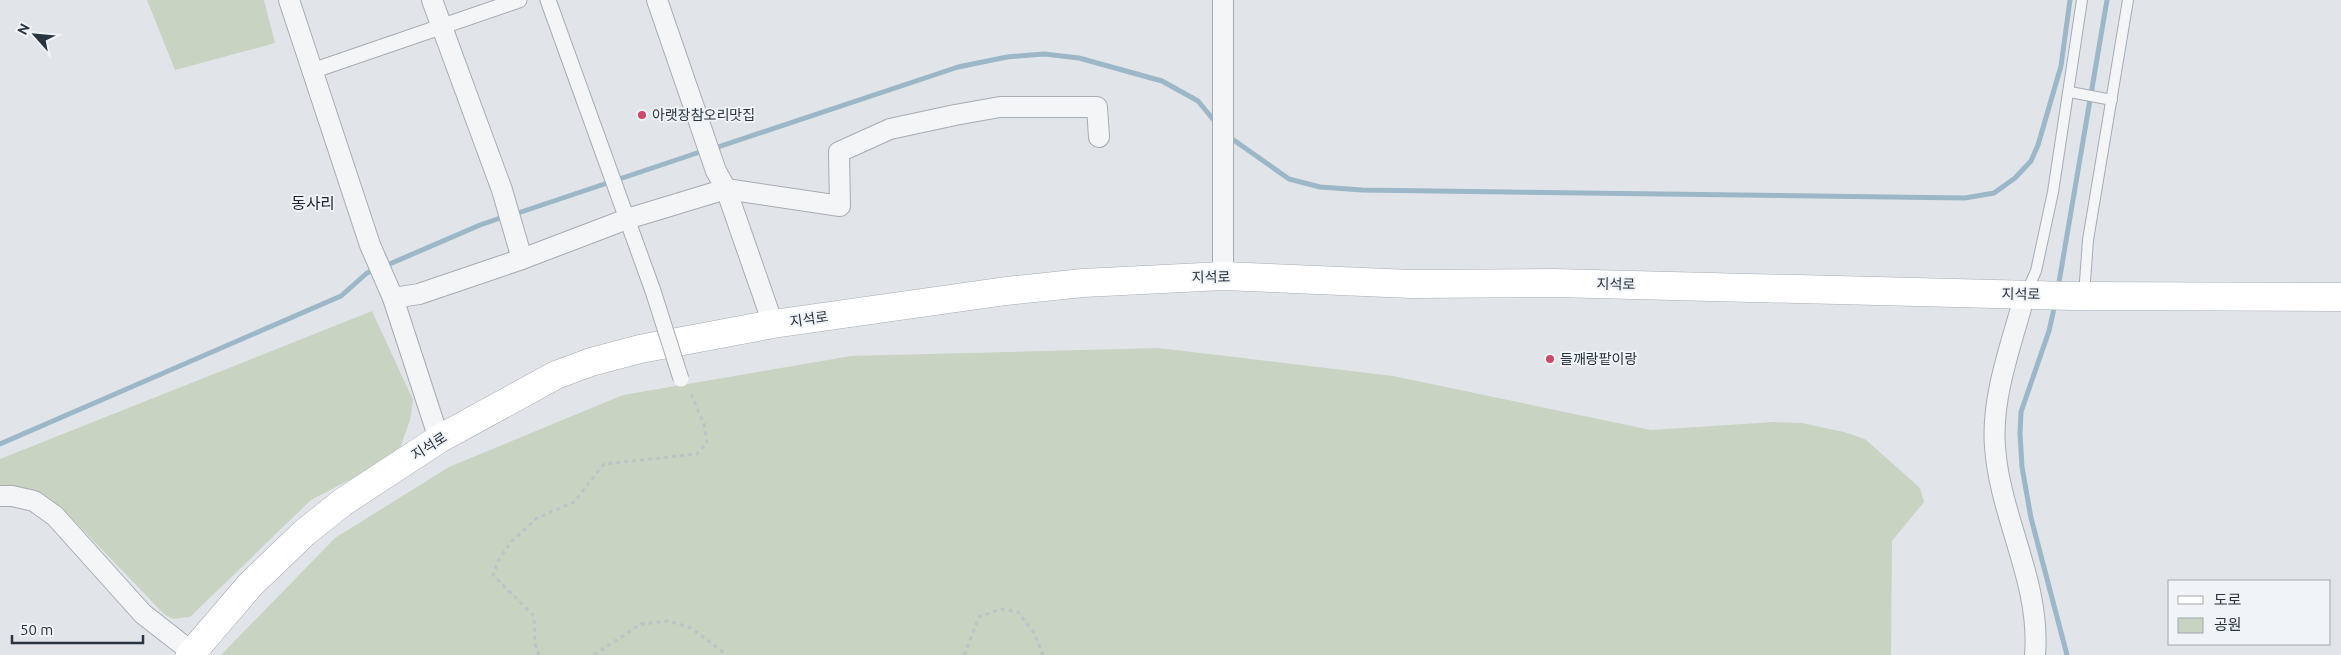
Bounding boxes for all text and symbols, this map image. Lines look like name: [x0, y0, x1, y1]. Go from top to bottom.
north arrow: [10, 10, 60, 60]
text: N: [14, 21, 33, 37]
place label: 아랫장참오리맛집: [652, 107, 755, 123]
marker: 아랫장참오리맛집: [636, 109, 648, 121]
district label: 동사리: [291, 194, 335, 212]
street label: 지석로: [1192, 269, 1231, 285]
street label: 지석로: [1597, 276, 1636, 292]
street label: 지석로: [2002, 286, 2041, 302]
street label: 지석로: [789, 308, 829, 330]
place label: 들깨랑팥이랑: [1560, 351, 1637, 367]
marker: 들깨랑팥이랑: [1544, 353, 1556, 365]
street label: 지석로: [408, 429, 450, 463]
legend: [2168, 580, 2331, 645]
text: 도로: [2214, 591, 2242, 608]
scale bar: [12, 612, 144, 644]
text: 공원: [2214, 616, 2242, 633]
text: 50 m: [20, 621, 53, 638]

